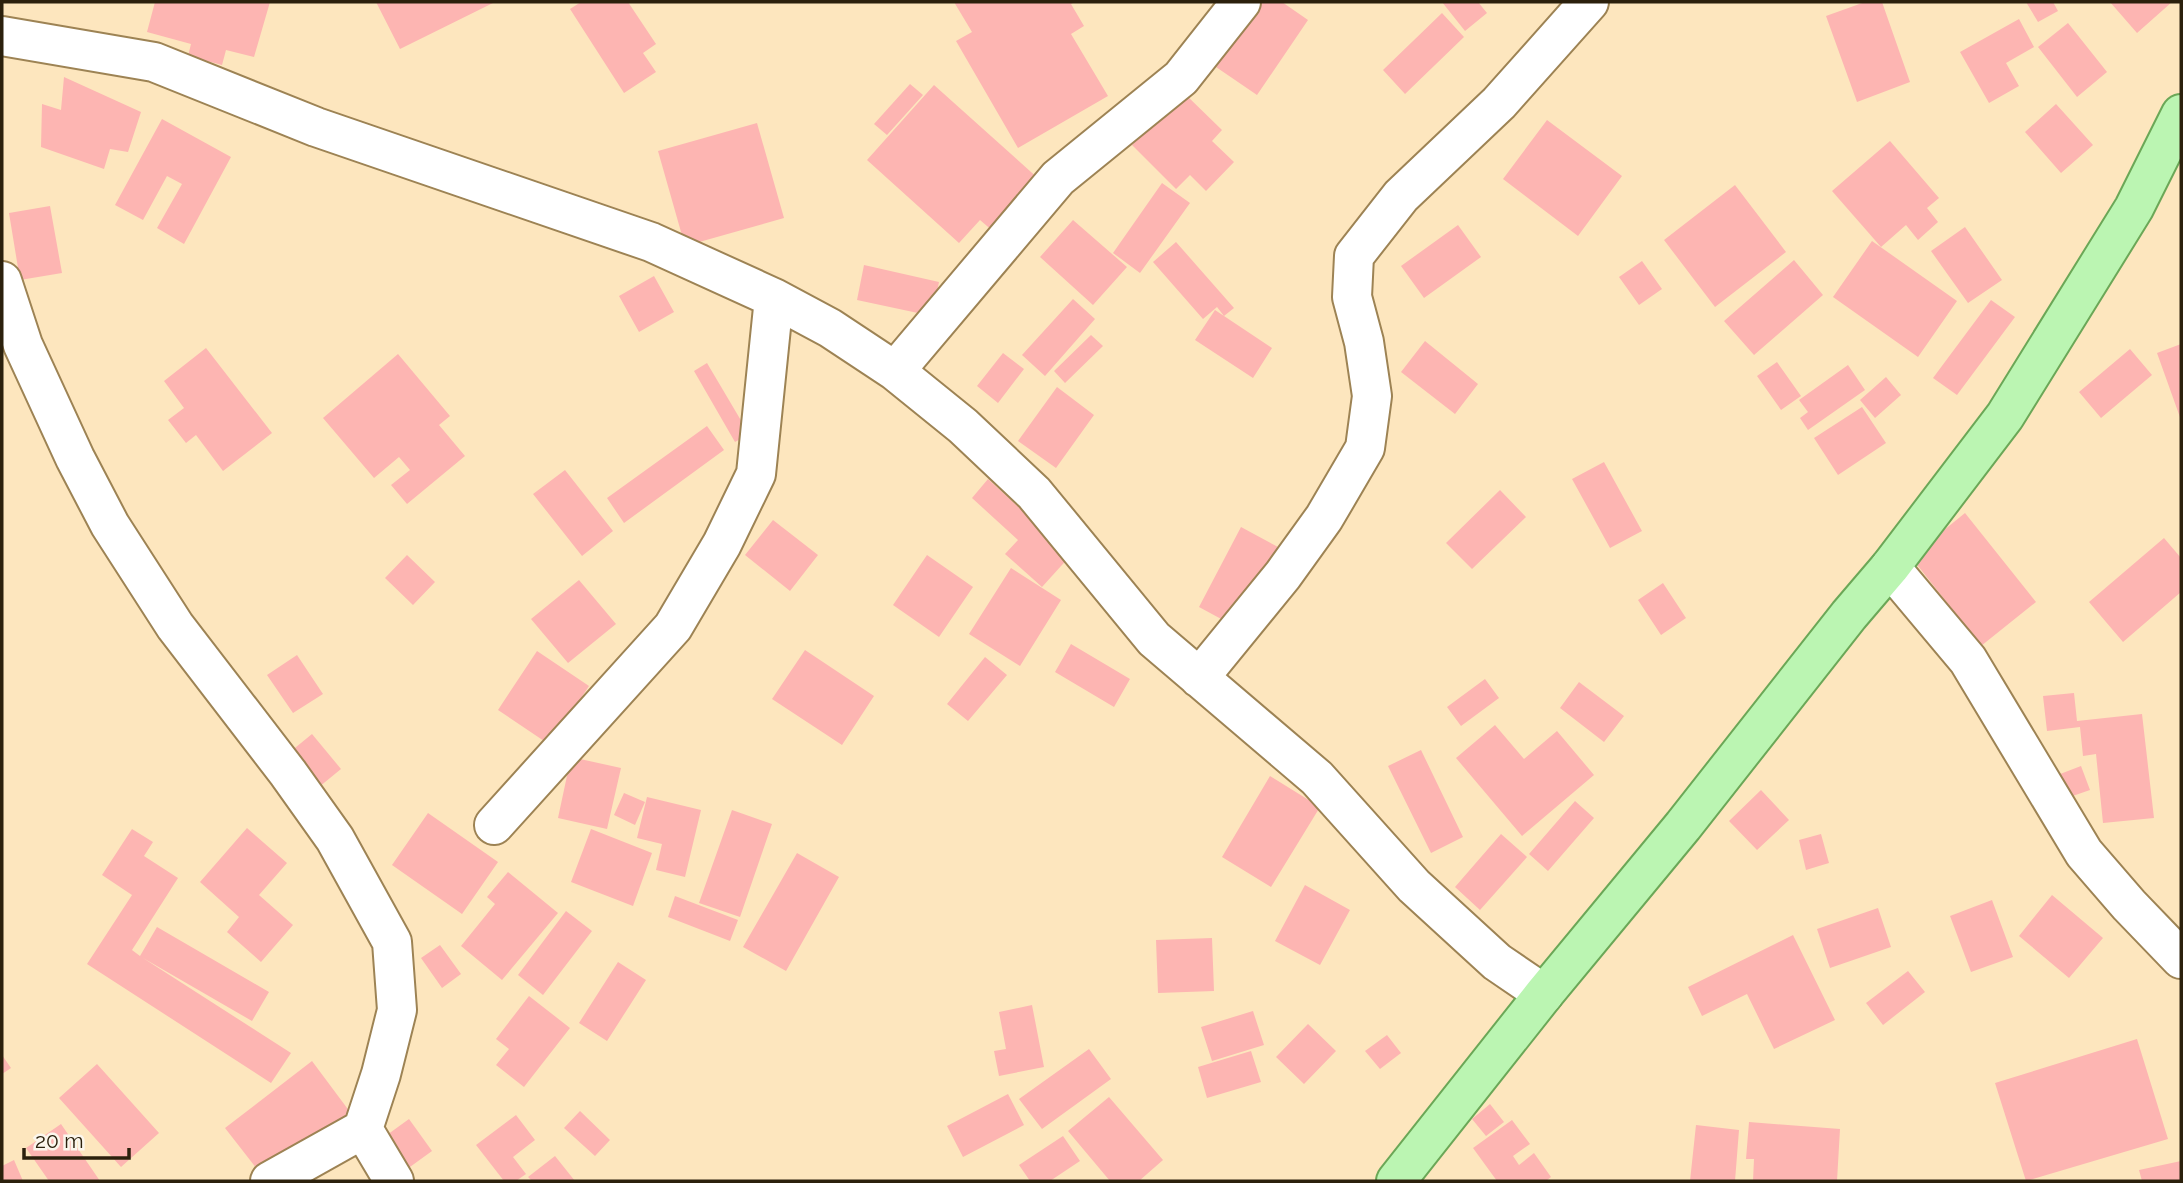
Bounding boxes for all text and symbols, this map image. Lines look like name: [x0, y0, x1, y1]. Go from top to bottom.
scale bar: [24, 1116, 130, 1160]
text: 20 m: [35, 1128, 83, 1153]

